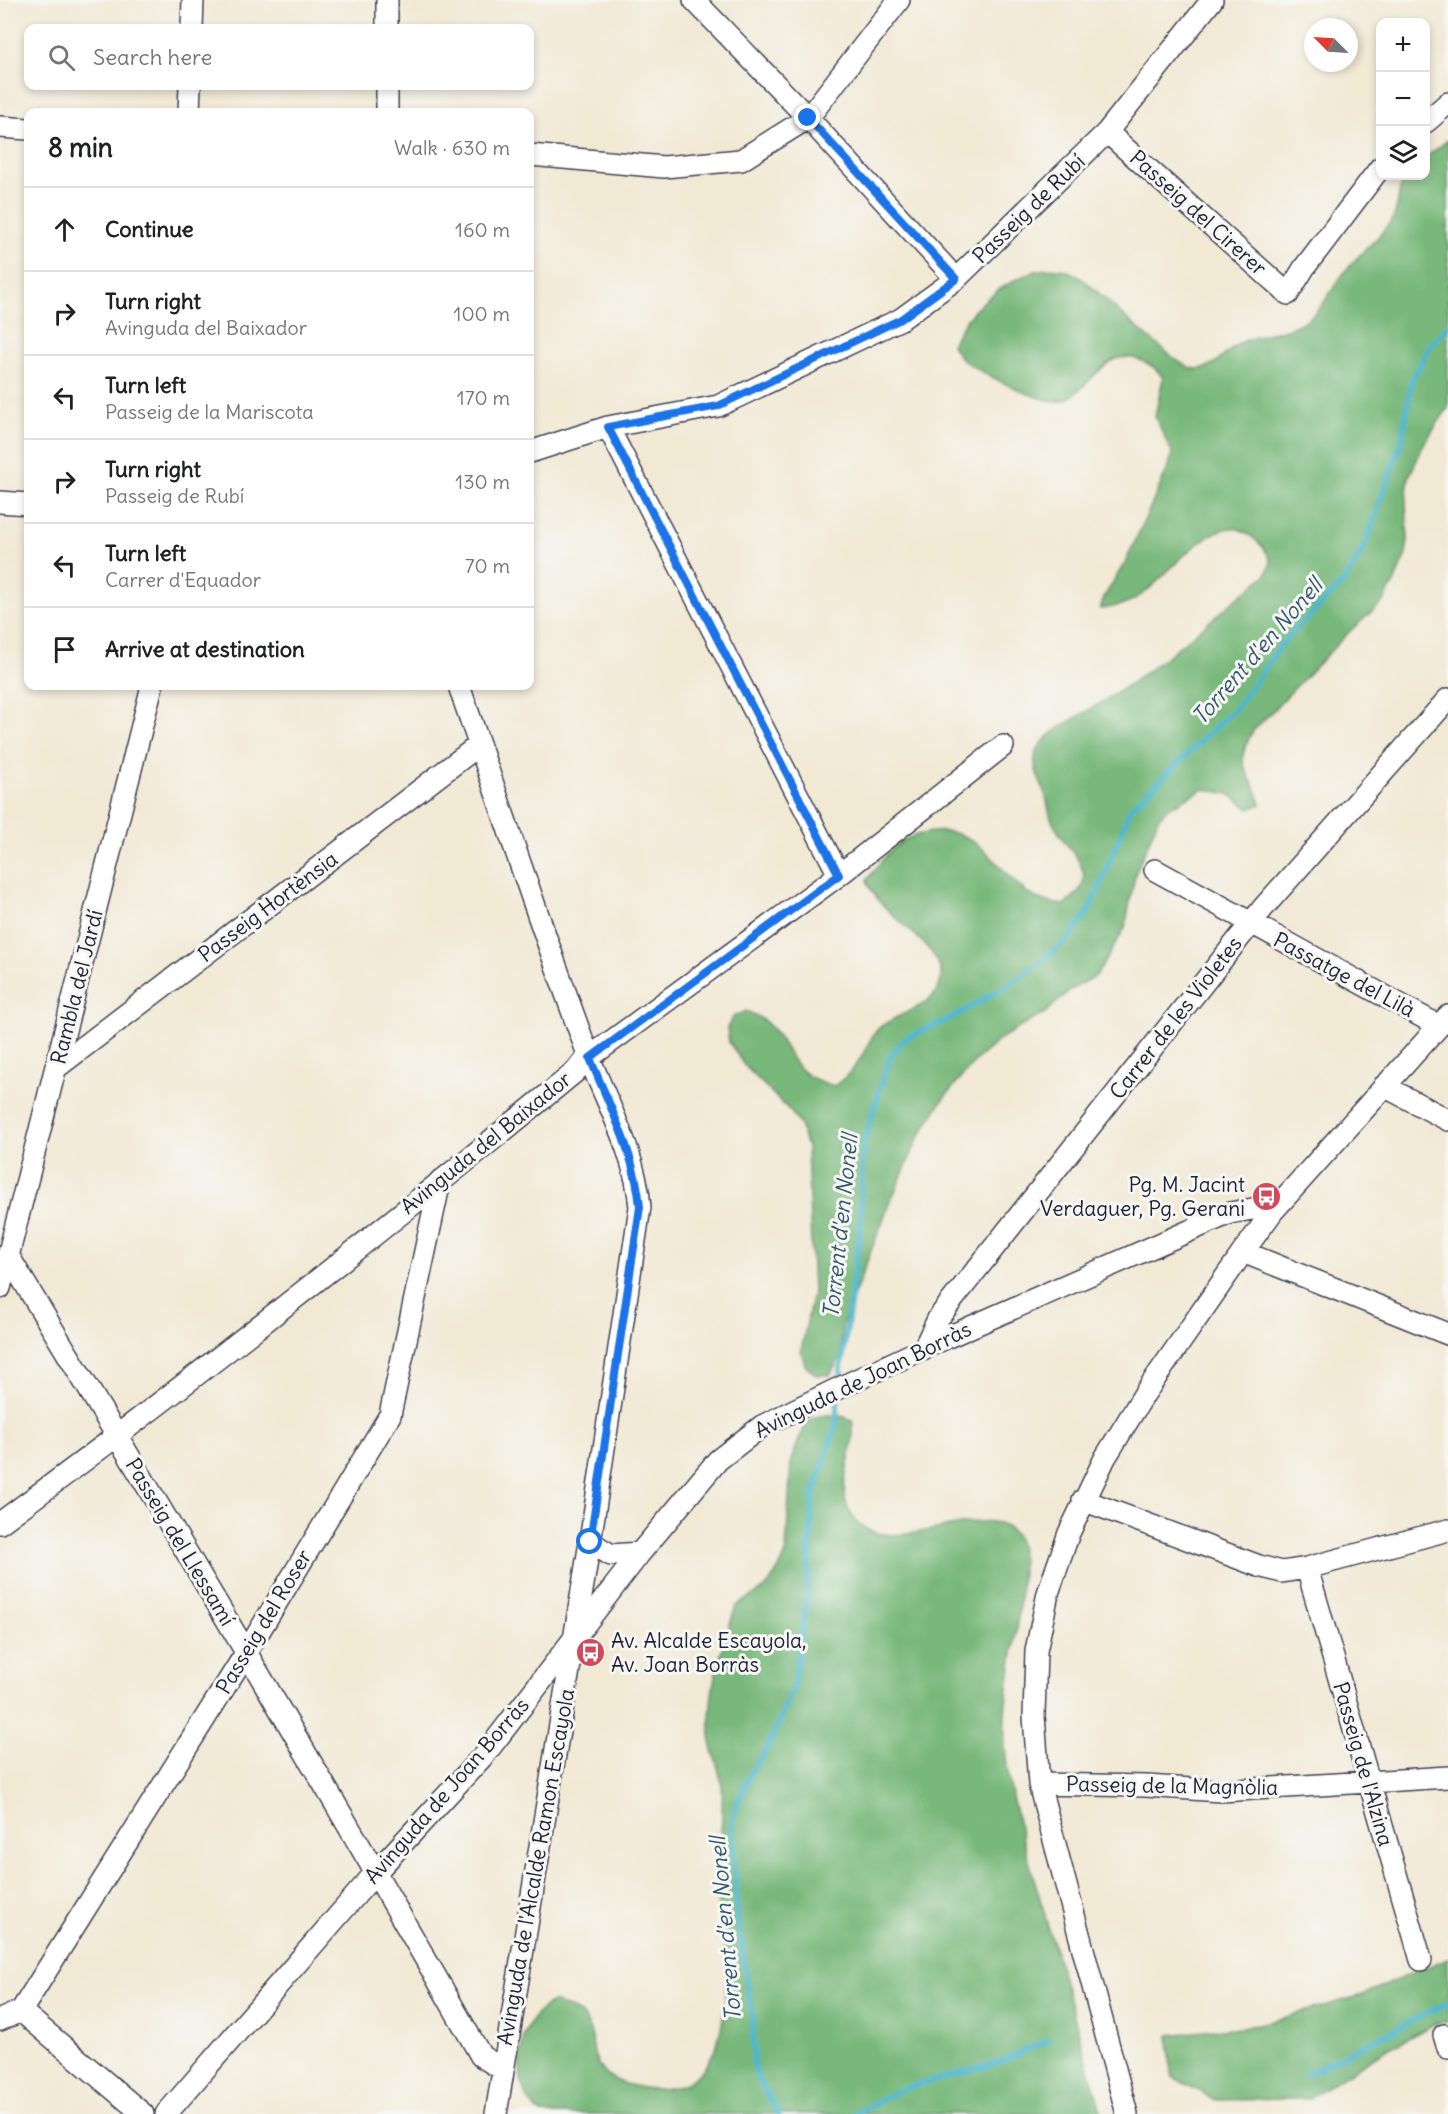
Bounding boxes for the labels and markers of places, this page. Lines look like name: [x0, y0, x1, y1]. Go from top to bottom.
place label: Pg. M. Jacint Verdaguer, Pg. Gerani: [1040, 1171, 1245, 1222]
bus stop icon: Pg. M. Jacint Verdaguer, Pg. Gerani: [1250, 1181, 1282, 1213]
place label: Av. Alcalde Escayola, Av. Joan Borràs: [611, 1627, 807, 1678]
bus stop icon: Av. Alcalde Escayola, Av. Joan Borràs: [574, 1637, 606, 1669]

